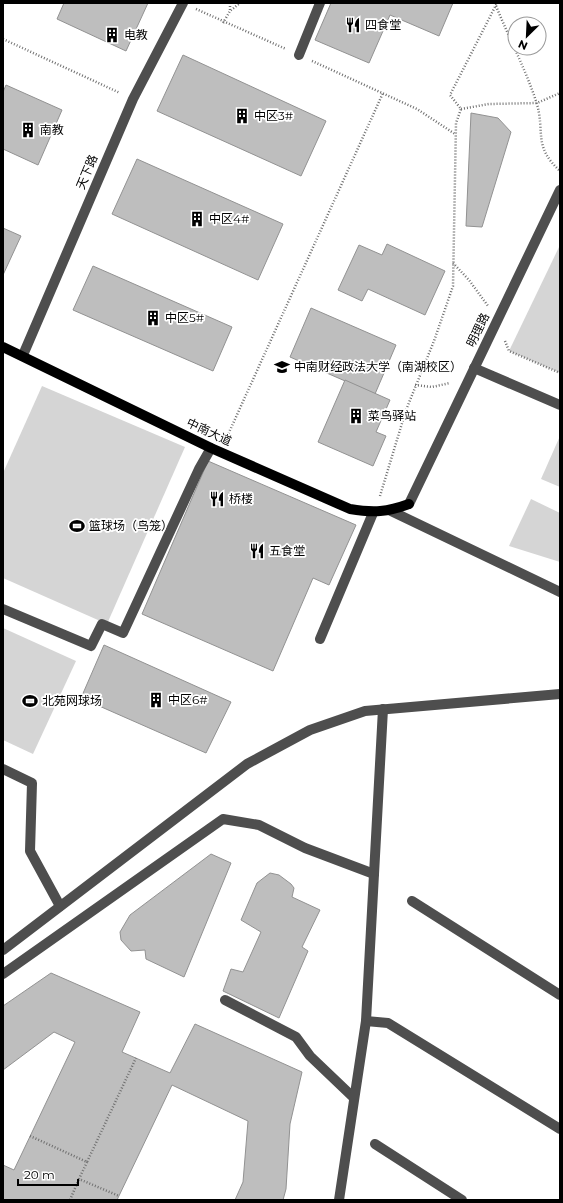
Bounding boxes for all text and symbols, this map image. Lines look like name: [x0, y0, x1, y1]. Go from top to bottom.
restaurant icon: 四食堂: [344, 16, 362, 34]
north arrow: [507, 16, 547, 56]
place label: 四食堂: [365, 17, 401, 32]
building icon: 电教: [103, 26, 121, 44]
place label: 电教: [124, 27, 148, 42]
text: N: [516, 37, 530, 53]
building icon: 中区3#: [233, 107, 251, 125]
place label: 中区3#: [254, 108, 293, 123]
building icon: 南教: [19, 121, 37, 139]
place label: 南教: [40, 122, 64, 137]
street label: 天下路: [73, 152, 100, 191]
building icon: 中区4#: [188, 210, 206, 228]
place label: 中区4#: [209, 211, 249, 226]
building icon: 中区5#: [144, 309, 162, 327]
place label: 中区5#: [165, 310, 204, 325]
street label: 明理路: [463, 310, 492, 349]
school or university icon: 中南财经政法大学（南湖校区）: [273, 358, 291, 376]
place label: 中南财经政法大学（南湖校区）: [294, 359, 462, 374]
building icon: 菜鸟驿站: [347, 407, 365, 425]
place label: 菜鸟驿站: [368, 408, 416, 423]
street label: 中南大道: [184, 415, 234, 448]
restaurant icon: 桥楼: [208, 490, 226, 508]
place label: 桥楼: [229, 491, 253, 506]
sports icon: 篮球场（鸟笼）: [68, 517, 86, 535]
place label: 篮球场（鸟笼）: [89, 518, 173, 533]
restaurant icon: 五食堂: [248, 542, 266, 560]
place label: 五食堂: [269, 543, 305, 558]
building icon: 中区6#: [147, 691, 165, 709]
sports icon: 北苑网球场: [21, 692, 39, 710]
place label: 中区6#: [168, 692, 208, 707]
place label: 北苑网球场: [42, 693, 102, 708]
scale bar: [18, 1161, 78, 1187]
text: 20 m: [24, 1167, 55, 1182]

